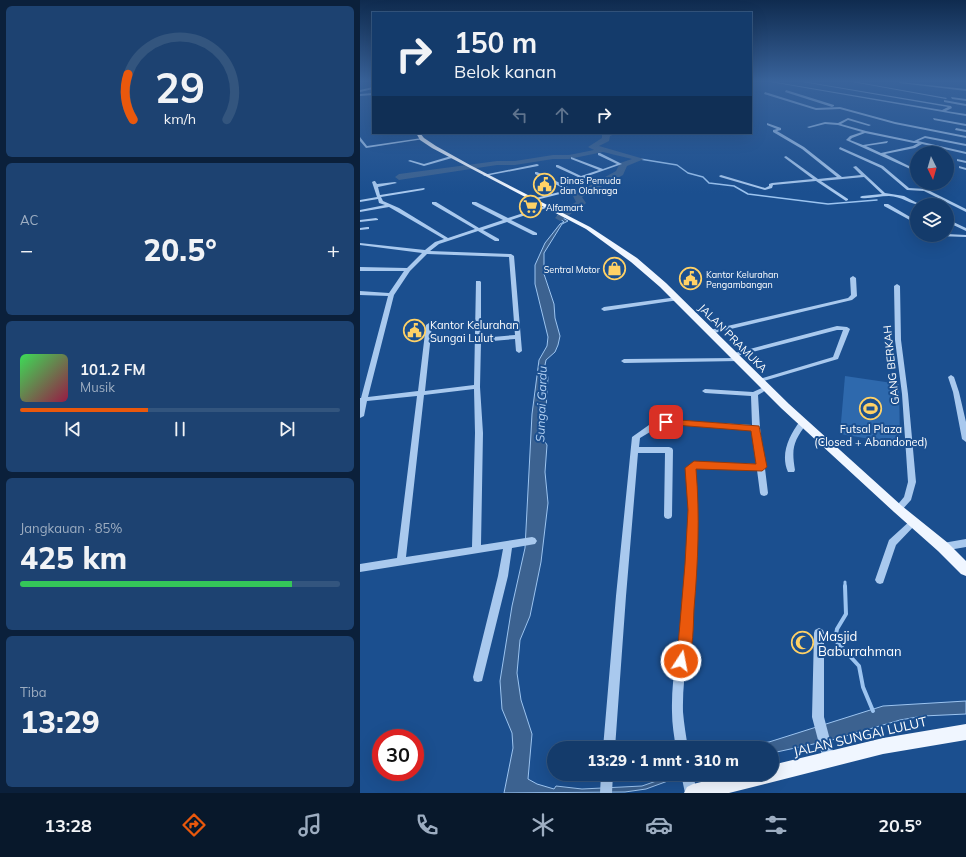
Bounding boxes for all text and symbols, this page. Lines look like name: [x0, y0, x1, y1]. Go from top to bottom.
text: 150 m: [454, 25, 537, 60]
icon: right: [388, 28, 440, 80]
text: Belok kanan: [454, 60, 556, 83]
text: 29: [155, 61, 205, 113]
icon: left: [509, 104, 531, 126]
icon: ahead: [551, 104, 573, 126]
icon: right: [593, 104, 615, 126]
text: km/h: [164, 109, 196, 127]
north arrow: [910, 146, 954, 190]
map controls: [910, 146, 954, 242]
public building icon: Dinas Pemuda dan Olahraga: [531, 172, 557, 198]
place label: Dinas Pemuda dan Olahraga: [560, 175, 621, 196]
supermarket icon: Alfamart: [517, 194, 543, 220]
button: layers: [910, 198, 954, 242]
place label: Alfamart: [546, 202, 583, 213]
text: AC: [20, 212, 38, 228]
text: 20.5°: [143, 231, 217, 269]
text: −: [20, 236, 33, 264]
text: +: [327, 236, 340, 264]
shop icon: Sentral Motor: [602, 256, 628, 282]
place label: Sentral Motor: [544, 264, 601, 275]
public building icon: Kantor Kelurahan Pengambangan: [678, 266, 704, 292]
place label: Kantor Kelurahan Pengambangan: [706, 269, 779, 290]
street label: JALAN PRAMUKA: [696, 301, 770, 375]
public building icon: Kantor Kelurahan Sungai Lulut: [401, 318, 427, 344]
place label: Kantor Kelurahan Sungai Lulut: [430, 318, 519, 345]
street label: GANG BERKAH: [880, 324, 902, 406]
text: 101.2 FM: [80, 360, 145, 379]
water label: Sungai Gardu: [532, 366, 550, 442]
text: Musik: [80, 379, 115, 395]
sports icon: Futsal Plaza (Closed + Abandoned): [858, 396, 884, 422]
pin: [649, 405, 683, 439]
icon: arrive: [655, 411, 677, 433]
icon: previous: [62, 418, 84, 440]
icon: pause: [169, 418, 191, 440]
icon: next: [276, 418, 298, 440]
place label: Futsal Plaza (Closed + Abandoned): [814, 422, 928, 449]
text: Jangkauan · 85%: [20, 520, 122, 536]
text: 425 km: [20, 539, 127, 577]
place label: Masjid Baburrahman: [818, 628, 902, 659]
mosque icon: Masjid Baburrahman: [789, 630, 815, 656]
position arrow: [660, 640, 702, 682]
text: Tiba: [20, 684, 47, 700]
text: 13:29: [20, 703, 100, 741]
street label: JALAN SUNGAI LULUT: [792, 713, 929, 759]
speed limit sign: 30: [372, 729, 424, 781]
text: 13:29 · 1 mnt · 310 m: [587, 751, 739, 770]
icon: directions: [180, 811, 208, 839]
icon: music: [296, 811, 324, 839]
icon: phone: [413, 811, 441, 839]
icon: climate: [529, 811, 557, 839]
icon: car: [645, 811, 673, 839]
icon: filters: [762, 811, 790, 839]
text: 13:28: [44, 814, 92, 837]
text: 20.5°: [878, 814, 922, 837]

